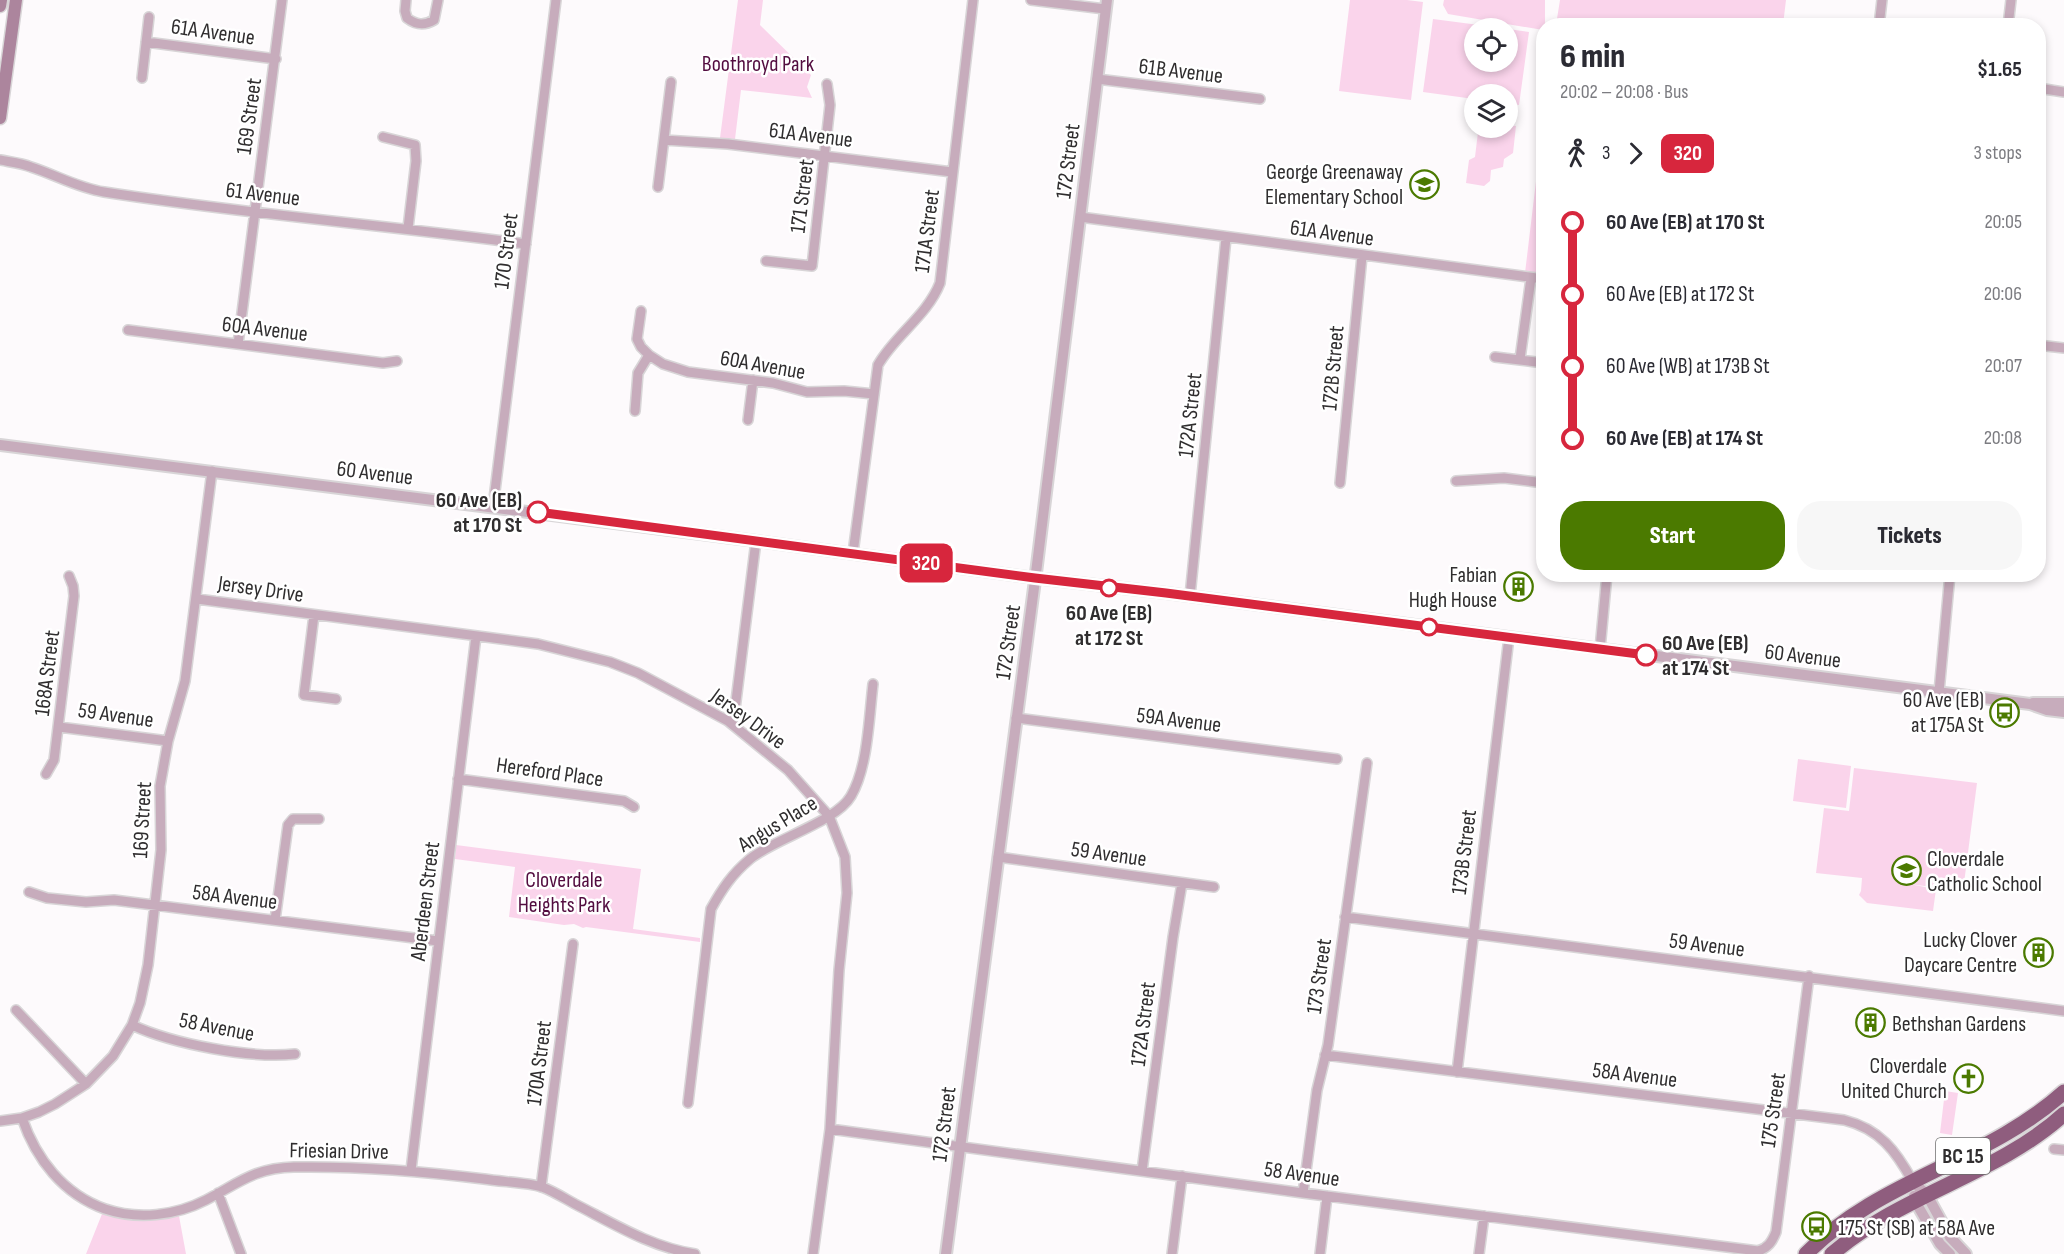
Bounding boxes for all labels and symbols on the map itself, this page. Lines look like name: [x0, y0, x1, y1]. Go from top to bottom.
street label: 61A Avenue: [169, 13, 256, 52]
park label: Boothroyd Park: [702, 51, 815, 78]
street label: 61B Avenue: [1137, 53, 1224, 90]
street label: 169 Street: [231, 76, 268, 156]
street label: 61A Avenue: [767, 117, 854, 154]
street label: 172 Street: [1050, 122, 1087, 200]
street label: 171 Street: [785, 157, 820, 235]
place label: George Greenaway Elementary School: [1265, 159, 1404, 211]
school or university icon: George Greenaway Elementary School: [1408, 168, 1440, 200]
street label: 61 Avenue: [224, 177, 301, 212]
street label: 171A Street: [909, 188, 946, 274]
street label: 170 Street: [488, 211, 525, 291]
street label: 61A Avenue: [1288, 214, 1375, 253]
street label: 60A Avenue: [221, 311, 309, 348]
street label: 172B Street: [1316, 324, 1351, 412]
street label: 60A Avenue: [718, 345, 807, 386]
street label: 172A Street: [1173, 371, 1208, 459]
street label: 60 Avenue: [335, 455, 415, 492]
place label: 60 Ave (EB) at 170 St: [436, 487, 522, 539]
marker: 60 Ave (EB) at 170 St: [527, 501, 549, 523]
line badge: 320: [892, 544, 960, 582]
place label: Fabian Hugh House: [1409, 562, 1497, 614]
street label: Jersey Drive: [215, 570, 305, 609]
building icon: Fabian Hugh House: [1502, 571, 1534, 603]
marker: 60 Ave (EB) at 172 St: [1100, 579, 1118, 597]
place label: 60 Ave (EB) at 172 St: [1066, 600, 1152, 652]
street label: 172 Street: [990, 603, 1027, 681]
unlabelled marker: [1420, 618, 1438, 636]
street label: 168A Street: [29, 628, 66, 718]
place label: 60 Ave (EB) at 174 St: [1662, 630, 1748, 682]
street label: 60 Avenue: [1763, 638, 1843, 675]
marker: 60 Ave (EB) at 174 St: [1635, 644, 1657, 666]
street label: Jersey Drive: [704, 682, 791, 756]
place label: 60 Ave (EB) at 175A St: [1903, 687, 1984, 739]
bus stop icon: 60 Ave (EB) at 175A St: [1989, 696, 2021, 728]
street label: 59 Avenue: [76, 697, 155, 734]
street label: 59A Avenue: [1135, 702, 1223, 739]
street label: Hereford Place: [494, 752, 605, 793]
street label: 169 Street: [127, 781, 158, 859]
street label: Angus Place: [732, 790, 822, 859]
street label: 173B Street: [1446, 808, 1483, 896]
street label: 59 Avenue: [1069, 836, 1148, 873]
street label: Aberdeen Street: [405, 840, 446, 963]
place label: Cloverdale Catholic School: [1927, 846, 2042, 898]
school or university icon: Cloverdale Catholic School: [1890, 855, 1922, 887]
park label: Cloverdale Heights Park: [518, 867, 611, 919]
street label: 58A Avenue: [191, 879, 279, 916]
street label: 59 Avenue: [1668, 927, 1746, 964]
place label: Lucky Clover Daycare Centre: [1904, 927, 2017, 979]
building icon: Lucky Clover Daycare Centre: [2022, 936, 2054, 968]
street label: 173 Street: [1301, 937, 1338, 1016]
street label: 172A Street: [1125, 980, 1162, 1068]
street label: 58 Avenue: [177, 1007, 256, 1048]
building icon: Bethshan Gardens: [1855, 1007, 1887, 1039]
place label: Bethshan Gardens: [1892, 1011, 2026, 1038]
street label: 170A Street: [521, 1019, 558, 1107]
place label: Cloverdale United Church: [1841, 1053, 1947, 1105]
street label: 58A Avenue: [1591, 1057, 1679, 1094]
church icon: Cloverdale United Church: [1952, 1062, 1984, 1094]
street label: 175 Street: [1755, 1071, 1792, 1149]
street label: 172 Street: [926, 1085, 963, 1163]
street label: Friesian Drive: [289, 1137, 389, 1166]
road number: BC 15: [1936, 1138, 1990, 1174]
street label: 58 Avenue: [1262, 1156, 1341, 1193]
bus stop icon: 175 St (SB) at 58A Ave: [1801, 1211, 1833, 1243]
place label: 175 St (SB) at 58A Ave: [1838, 1215, 1995, 1242]

